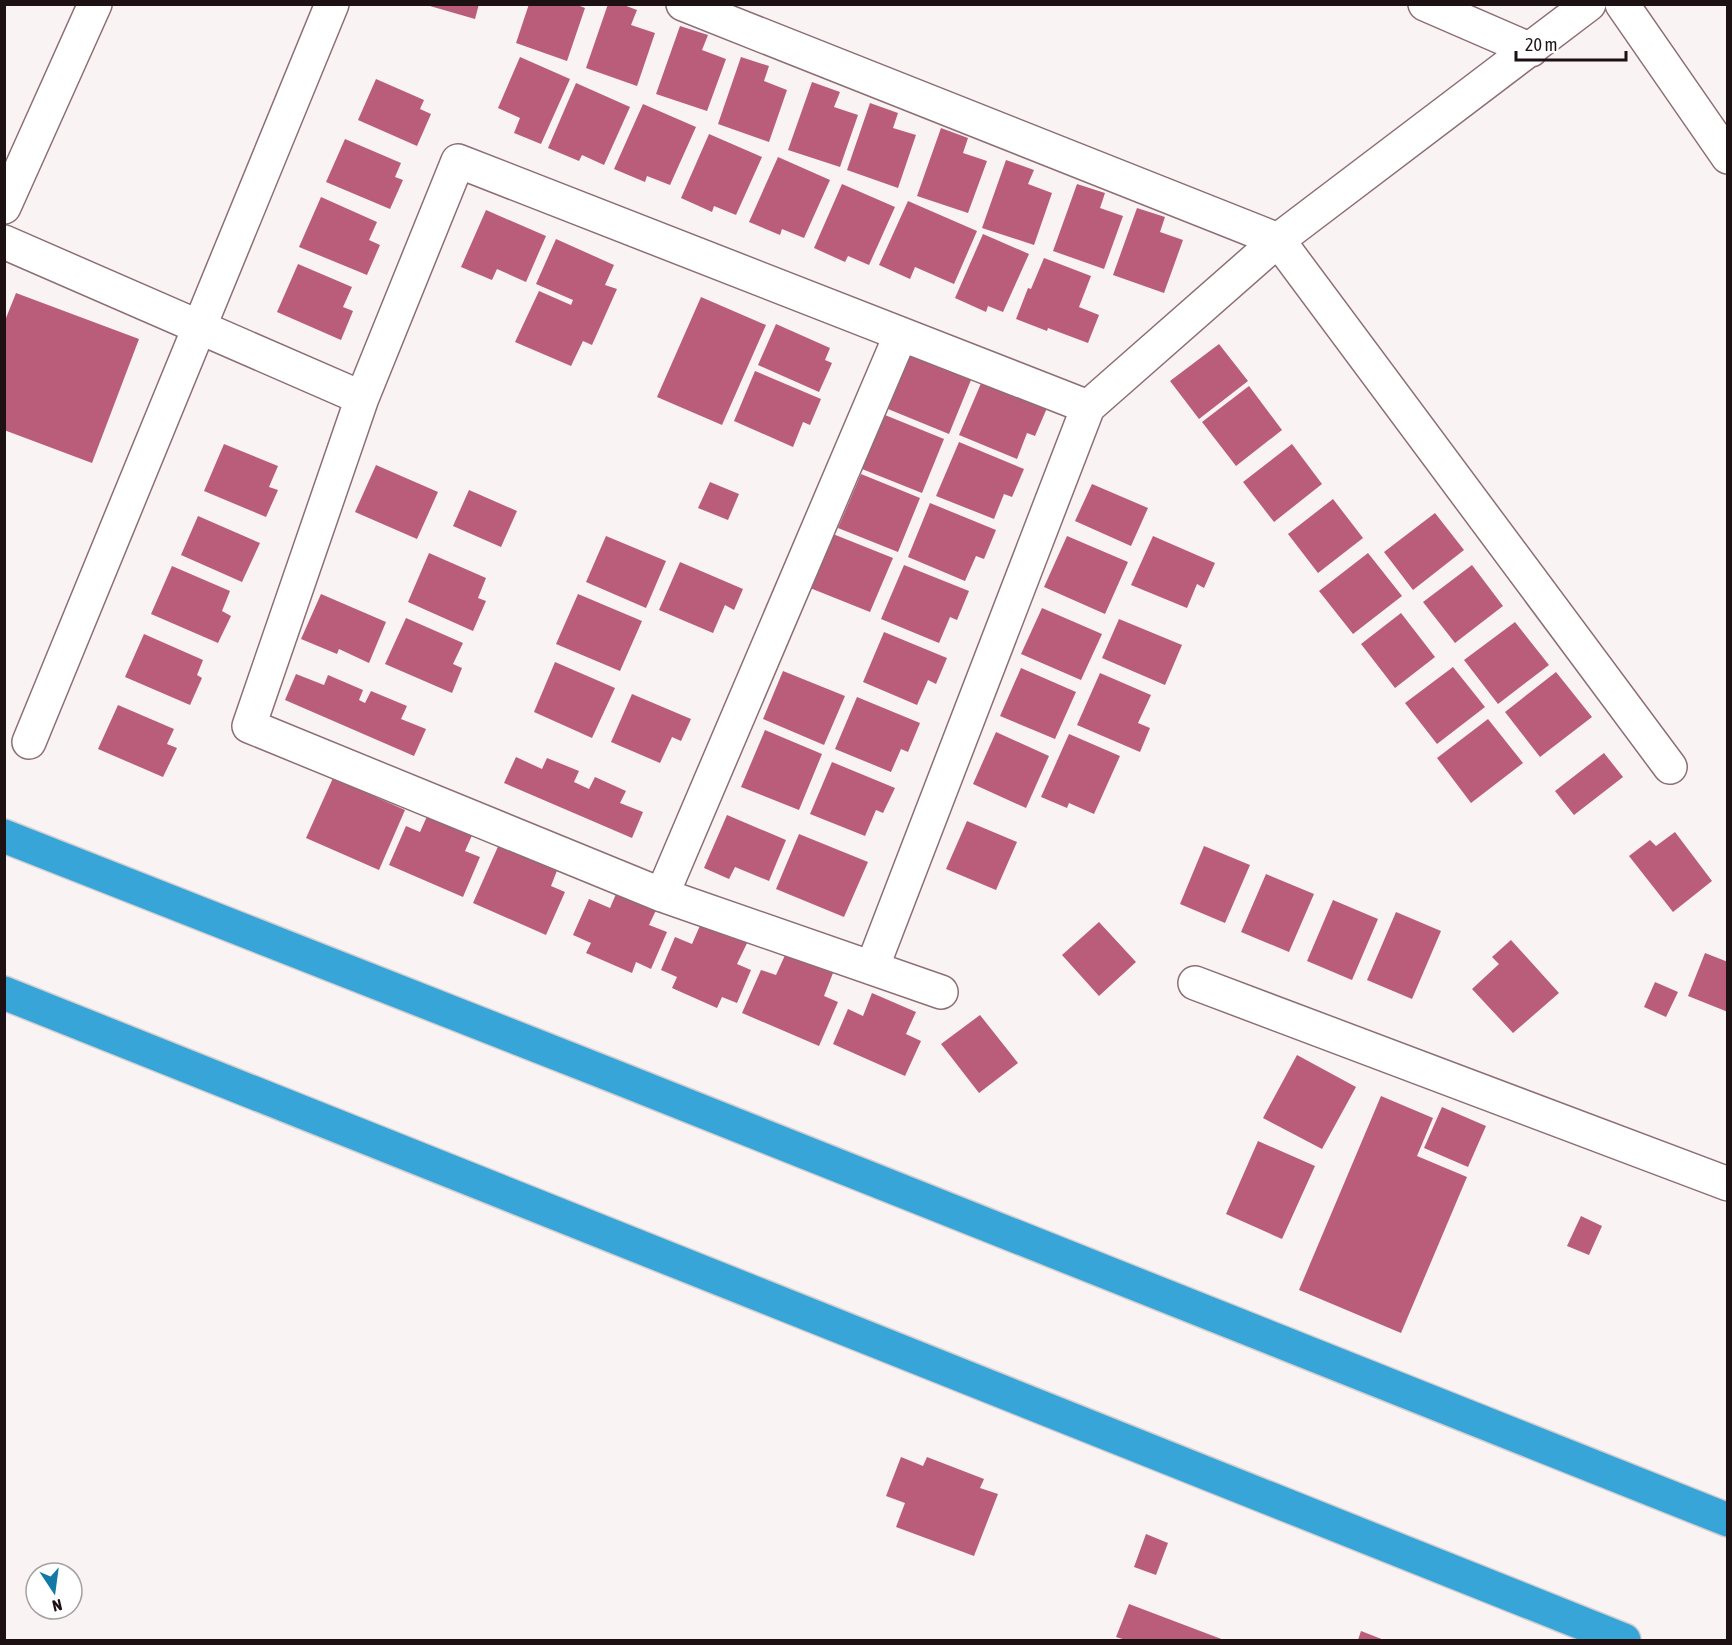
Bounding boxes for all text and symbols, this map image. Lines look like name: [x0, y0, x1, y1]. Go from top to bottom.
scale bar: [1516, 24, 1626, 62]
text: 20 m: [1525, 34, 1557, 55]
north arrow: [24, 1561, 84, 1621]
text: N: [51, 1596, 64, 1615]

